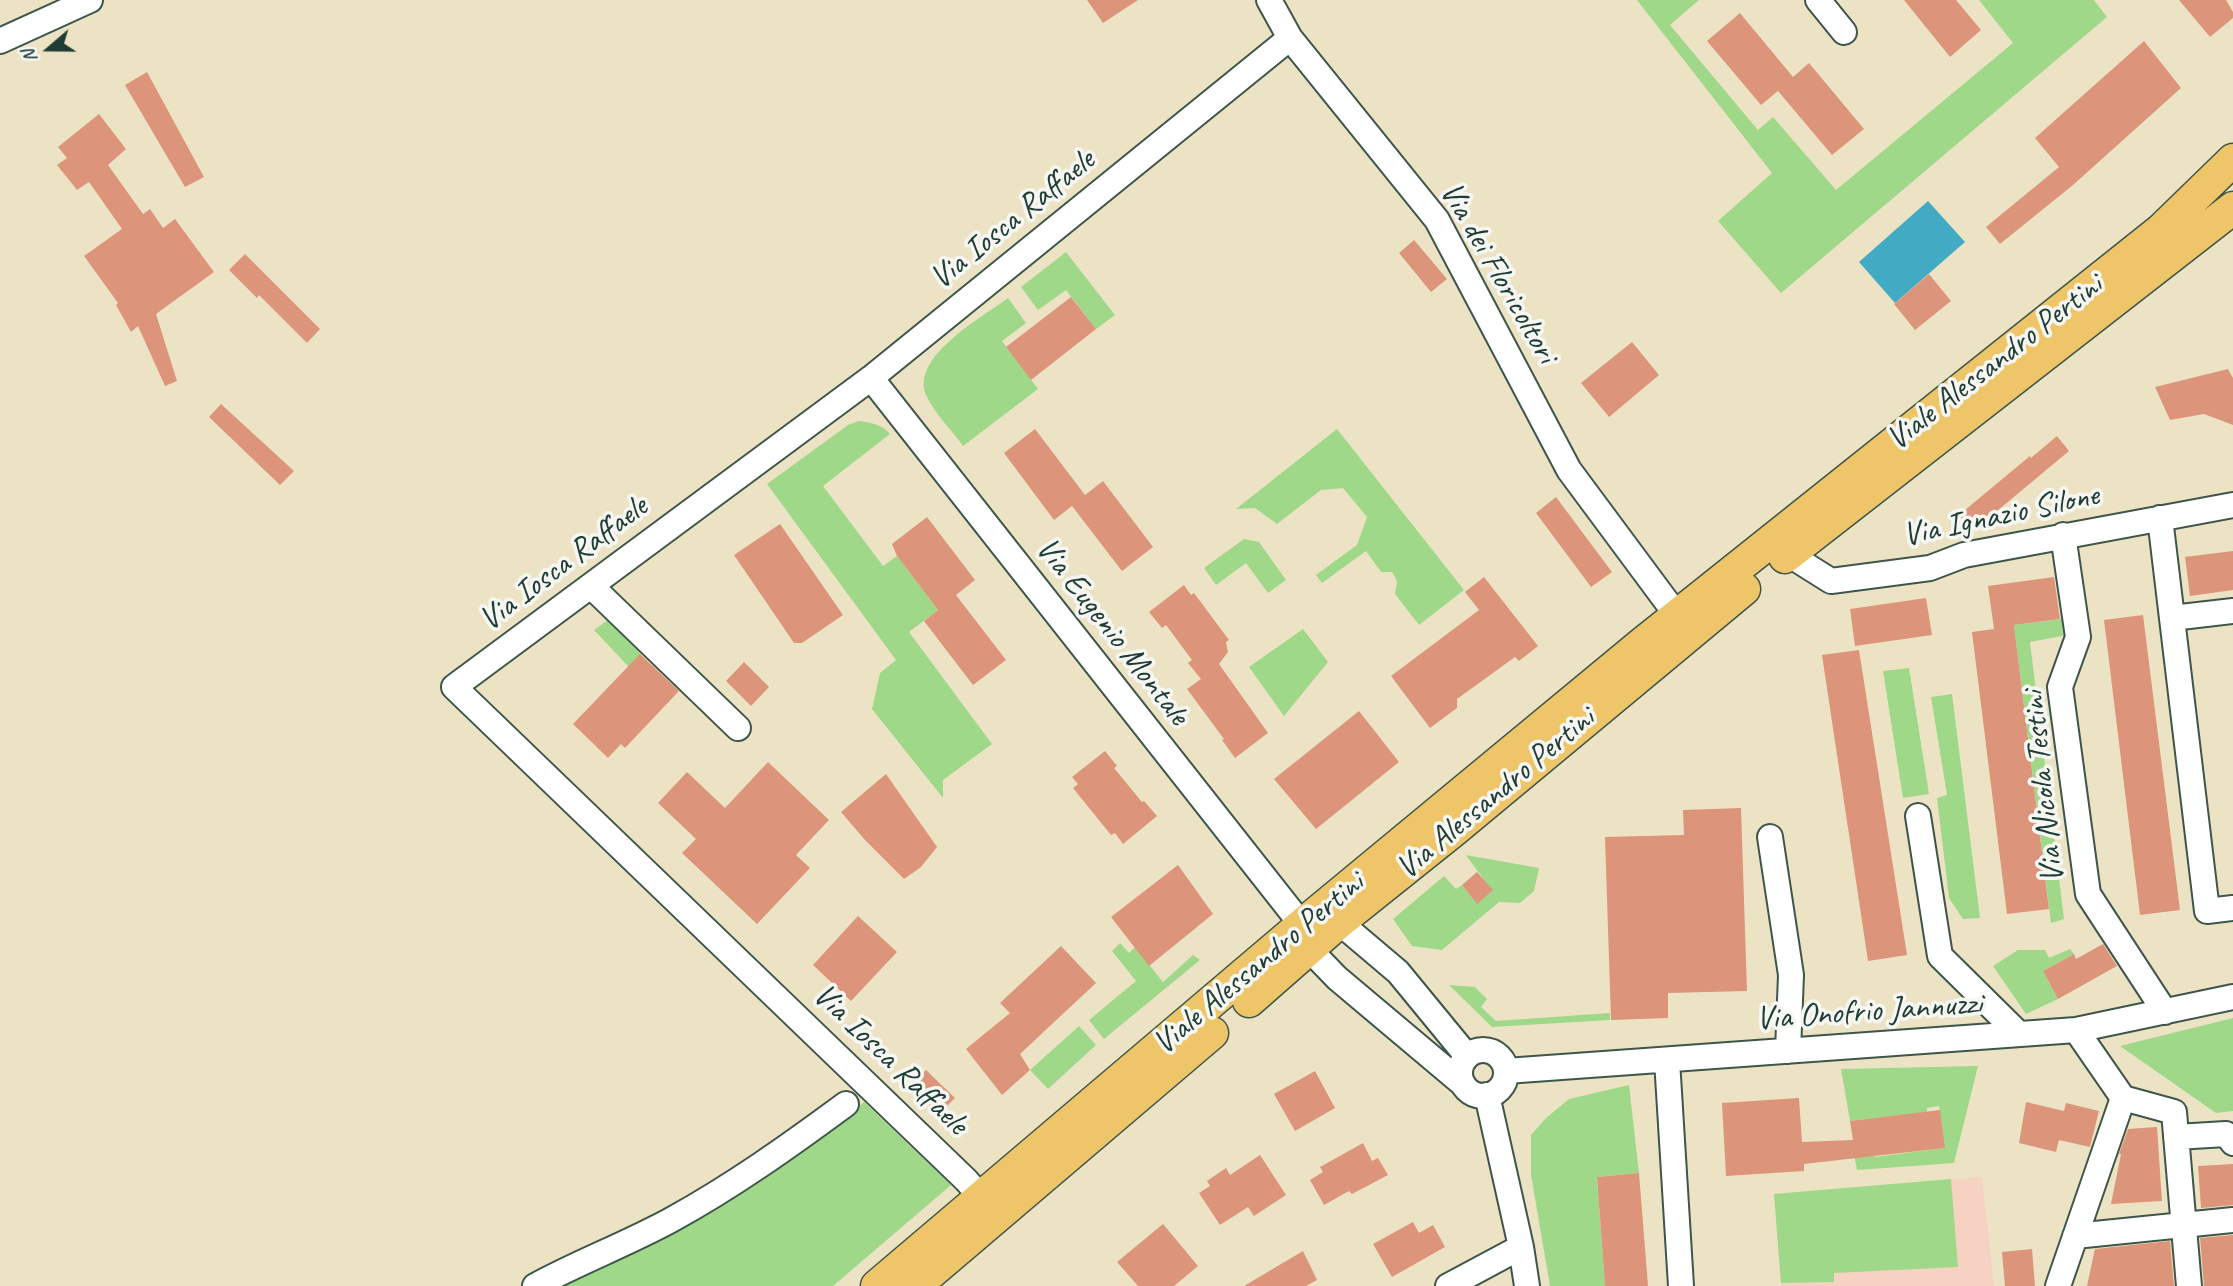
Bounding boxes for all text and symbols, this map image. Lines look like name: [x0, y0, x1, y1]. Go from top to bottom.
north arrow: [14, 14, 84, 84]
text: N: [16, 47, 43, 66]
street label: Via Iosca Raffaele: [923, 141, 1103, 299]
street label: Via dei Floricoltori: [1430, 175, 1566, 371]
street label: Viale Alessandro Pertini: [1879, 266, 2111, 460]
street label: Via Ignazio Silone: [1899, 476, 2103, 556]
street label: Via Iosca Raffaele: [472, 488, 656, 640]
street label: Via Eugenio Montale: [1027, 530, 1197, 734]
street label: Via Nicola Testini: [2014, 689, 2074, 885]
street label: Via Alessandro Pertini: [1389, 699, 1603, 889]
street label: Viale Alessandro Pertini: [1145, 864, 1373, 1064]
street label: Via Iosca Raffaele: [804, 976, 976, 1144]
street label: Via Onofrio Jannuzzi: [1755, 984, 1983, 1040]

